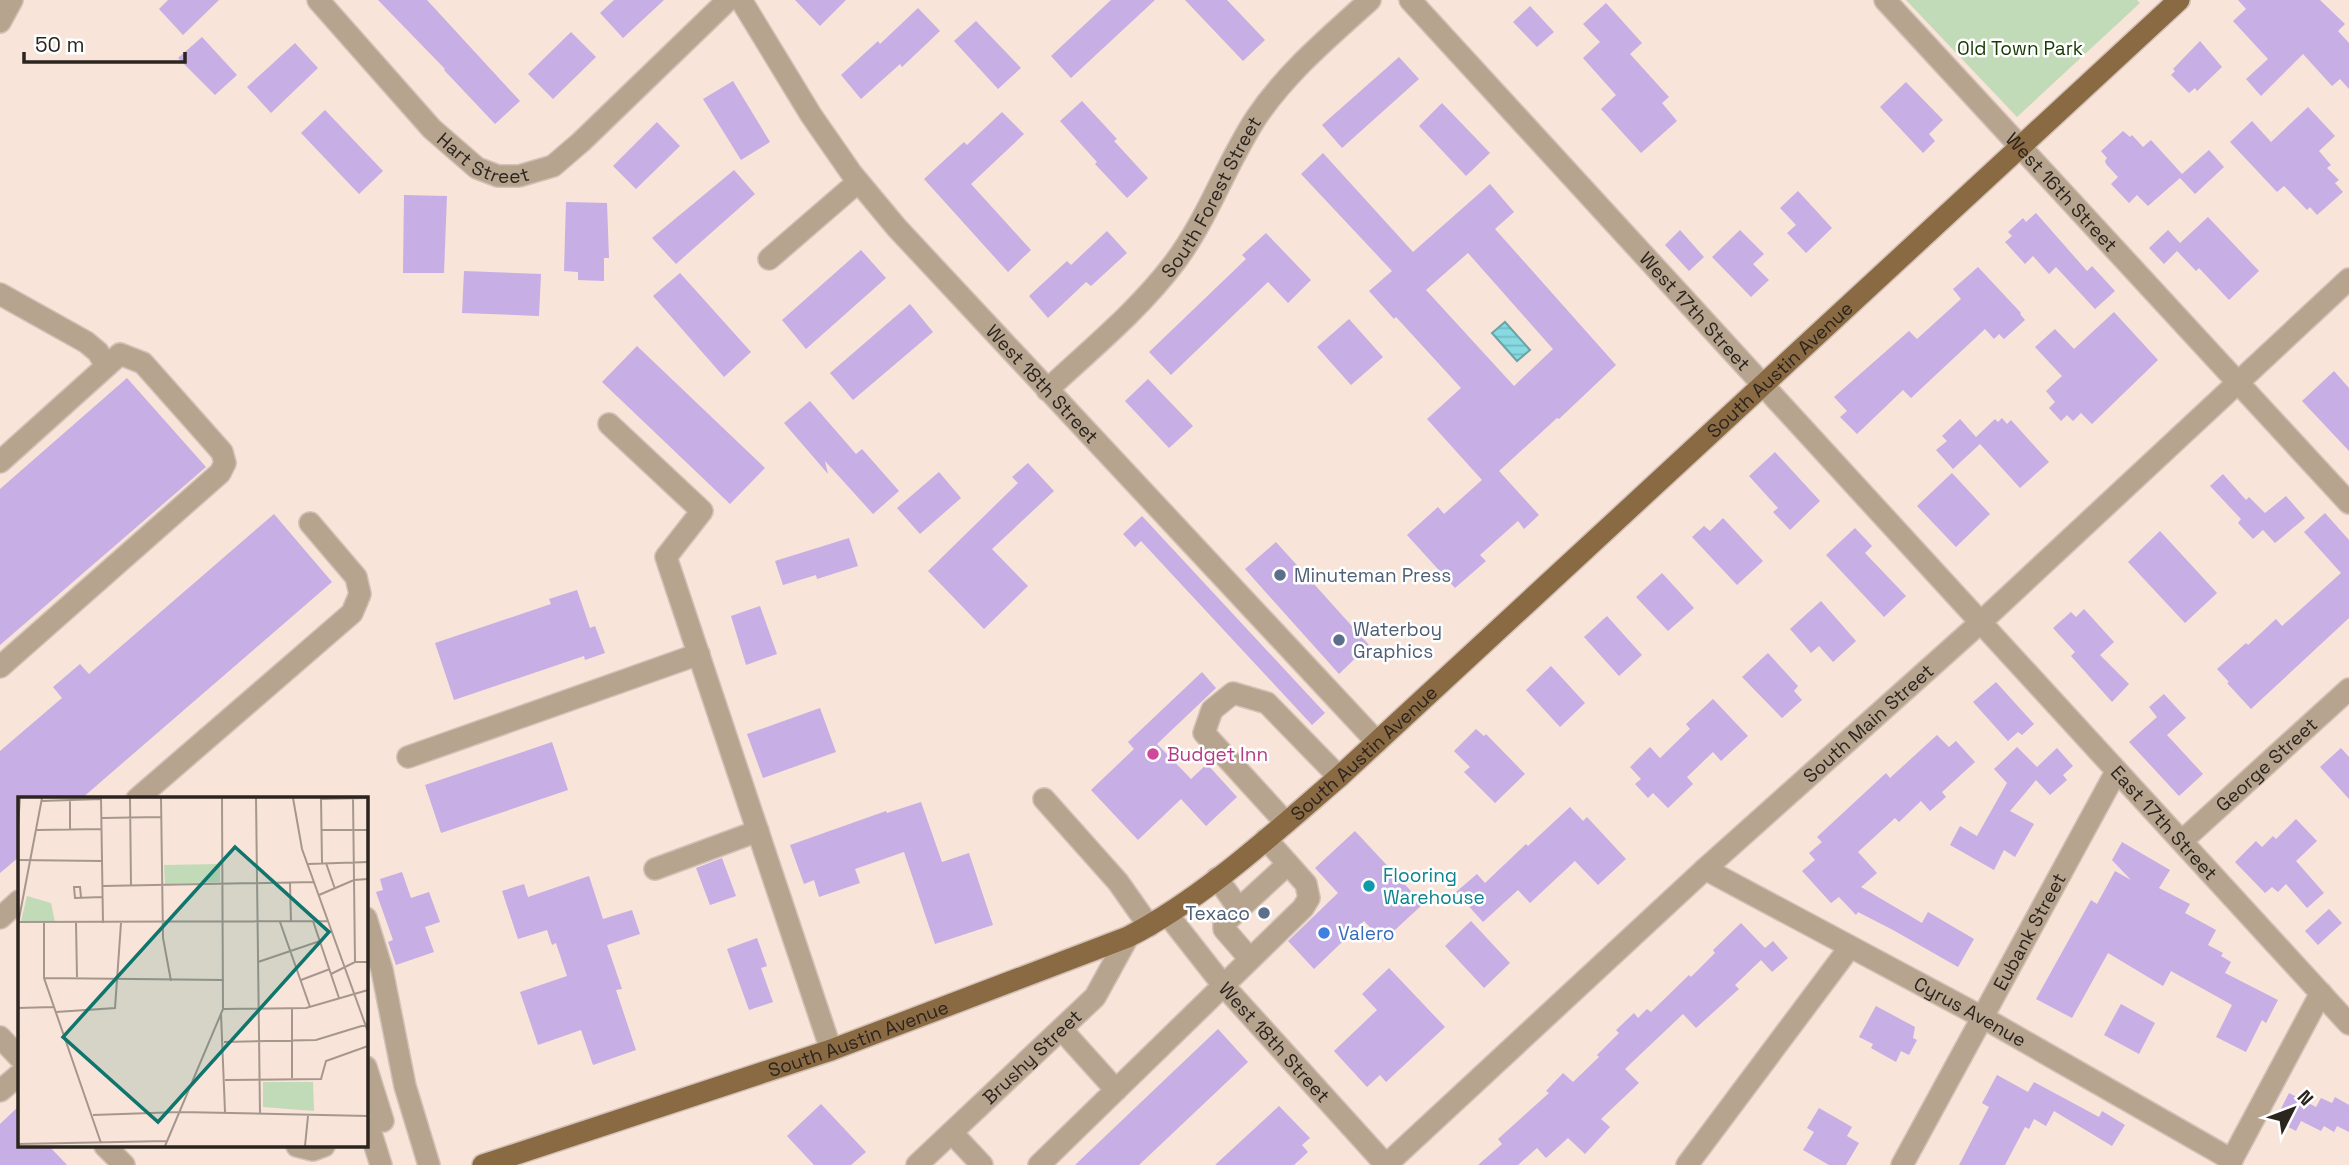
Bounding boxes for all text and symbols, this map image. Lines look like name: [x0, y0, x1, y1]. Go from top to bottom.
scale bar: [24, 21, 186, 65]
text: 50 m: [35, 31, 85, 58]
park label: Old Town Park: [1957, 36, 2083, 61]
street label: South Forest Street: [1155, 111, 1267, 283]
street label: Hart Street: [432, 127, 532, 189]
street label: West 16th Street: [2001, 127, 2123, 257]
street label: West 17th Street: [1634, 246, 1756, 376]
street label: South Austin Avenue: [1701, 296, 1858, 443]
street label: West 18th Street: [981, 319, 1104, 449]
place label: Minuteman Press: [1294, 563, 1451, 588]
marker: Minuteman Press: [1272, 567, 1288, 583]
place label: Waterboy Graphics: [1353, 617, 1442, 664]
marker: Waterboy Graphics: [1331, 632, 1347, 648]
street label: South Main Street: [1797, 658, 1939, 788]
street label: South Austin Avenue: [1285, 680, 1443, 826]
street label: George Street: [2210, 712, 2322, 817]
place label: Budget Inn: [1167, 742, 1268, 767]
marker: Budget Inn: [1145, 746, 1161, 762]
street label: East 17th Street: [2105, 760, 2223, 885]
inset map: [18, 797, 368, 1148]
place label: Flooring Warehouse: [1383, 863, 1485, 910]
street label: Eubank Street: [1987, 868, 2071, 995]
marker: Flooring Warehouse: [1361, 878, 1377, 894]
place label: Texaco: [1185, 901, 1250, 926]
marker: Texaco: [1256, 905, 1272, 921]
place label: Valero: [1338, 921, 1394, 946]
marker: Valero: [1316, 925, 1332, 941]
street label: Cyrus Avenue: [1910, 970, 2031, 1052]
street label: West 18th Street: [1214, 976, 1336, 1108]
street label: South Austin Avenue: [765, 994, 952, 1082]
street label: Brushy Street: [977, 1004, 1087, 1109]
north arrow: [2258, 1074, 2328, 1144]
text: N: [2292, 1085, 2319, 1111]

